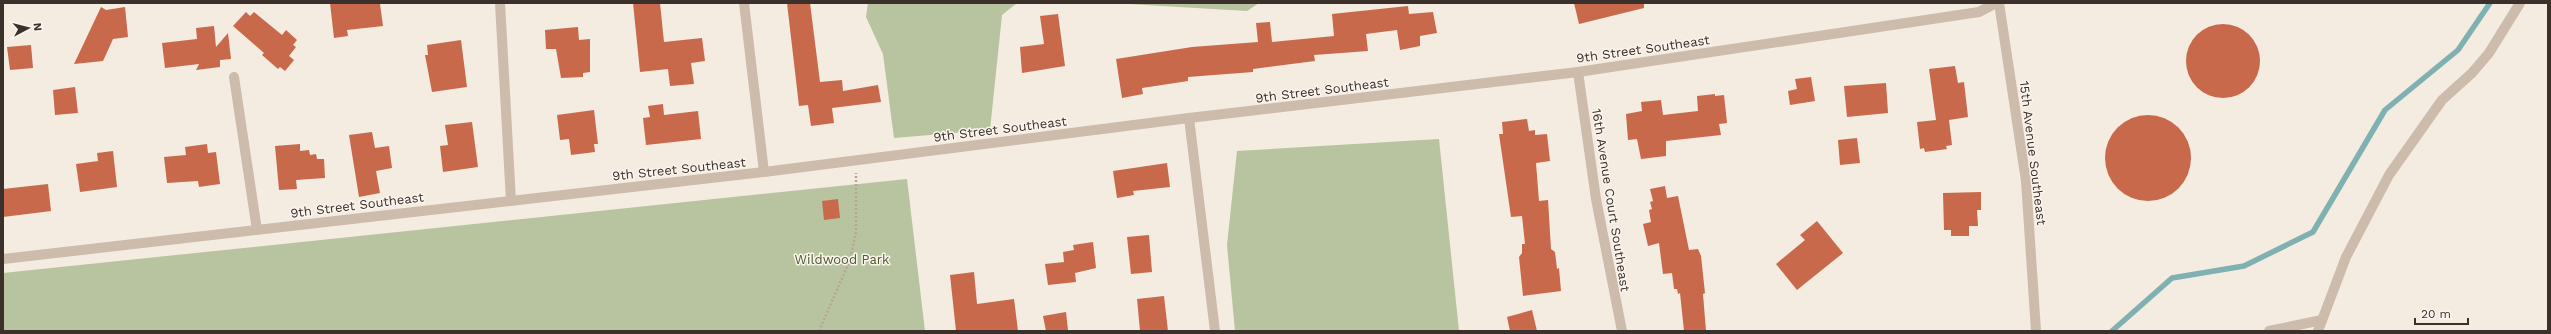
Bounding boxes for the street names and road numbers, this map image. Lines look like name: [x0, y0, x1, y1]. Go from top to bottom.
street label: 9th Street Southeast: [1575, 32, 1711, 66]
street label: 9th Street Southeast: [1254, 74, 1390, 106]
street label: 15th Avenue Southeast: [2017, 80, 2049, 227]
street label: 16th Avenue Court Southeast: [1589, 107, 1633, 293]
street label: 9th Street Southeast: [932, 113, 1068, 145]
street label: 9th Street Southeast: [611, 154, 747, 183]
street label: 9th Street Southeast: [289, 189, 425, 221]

